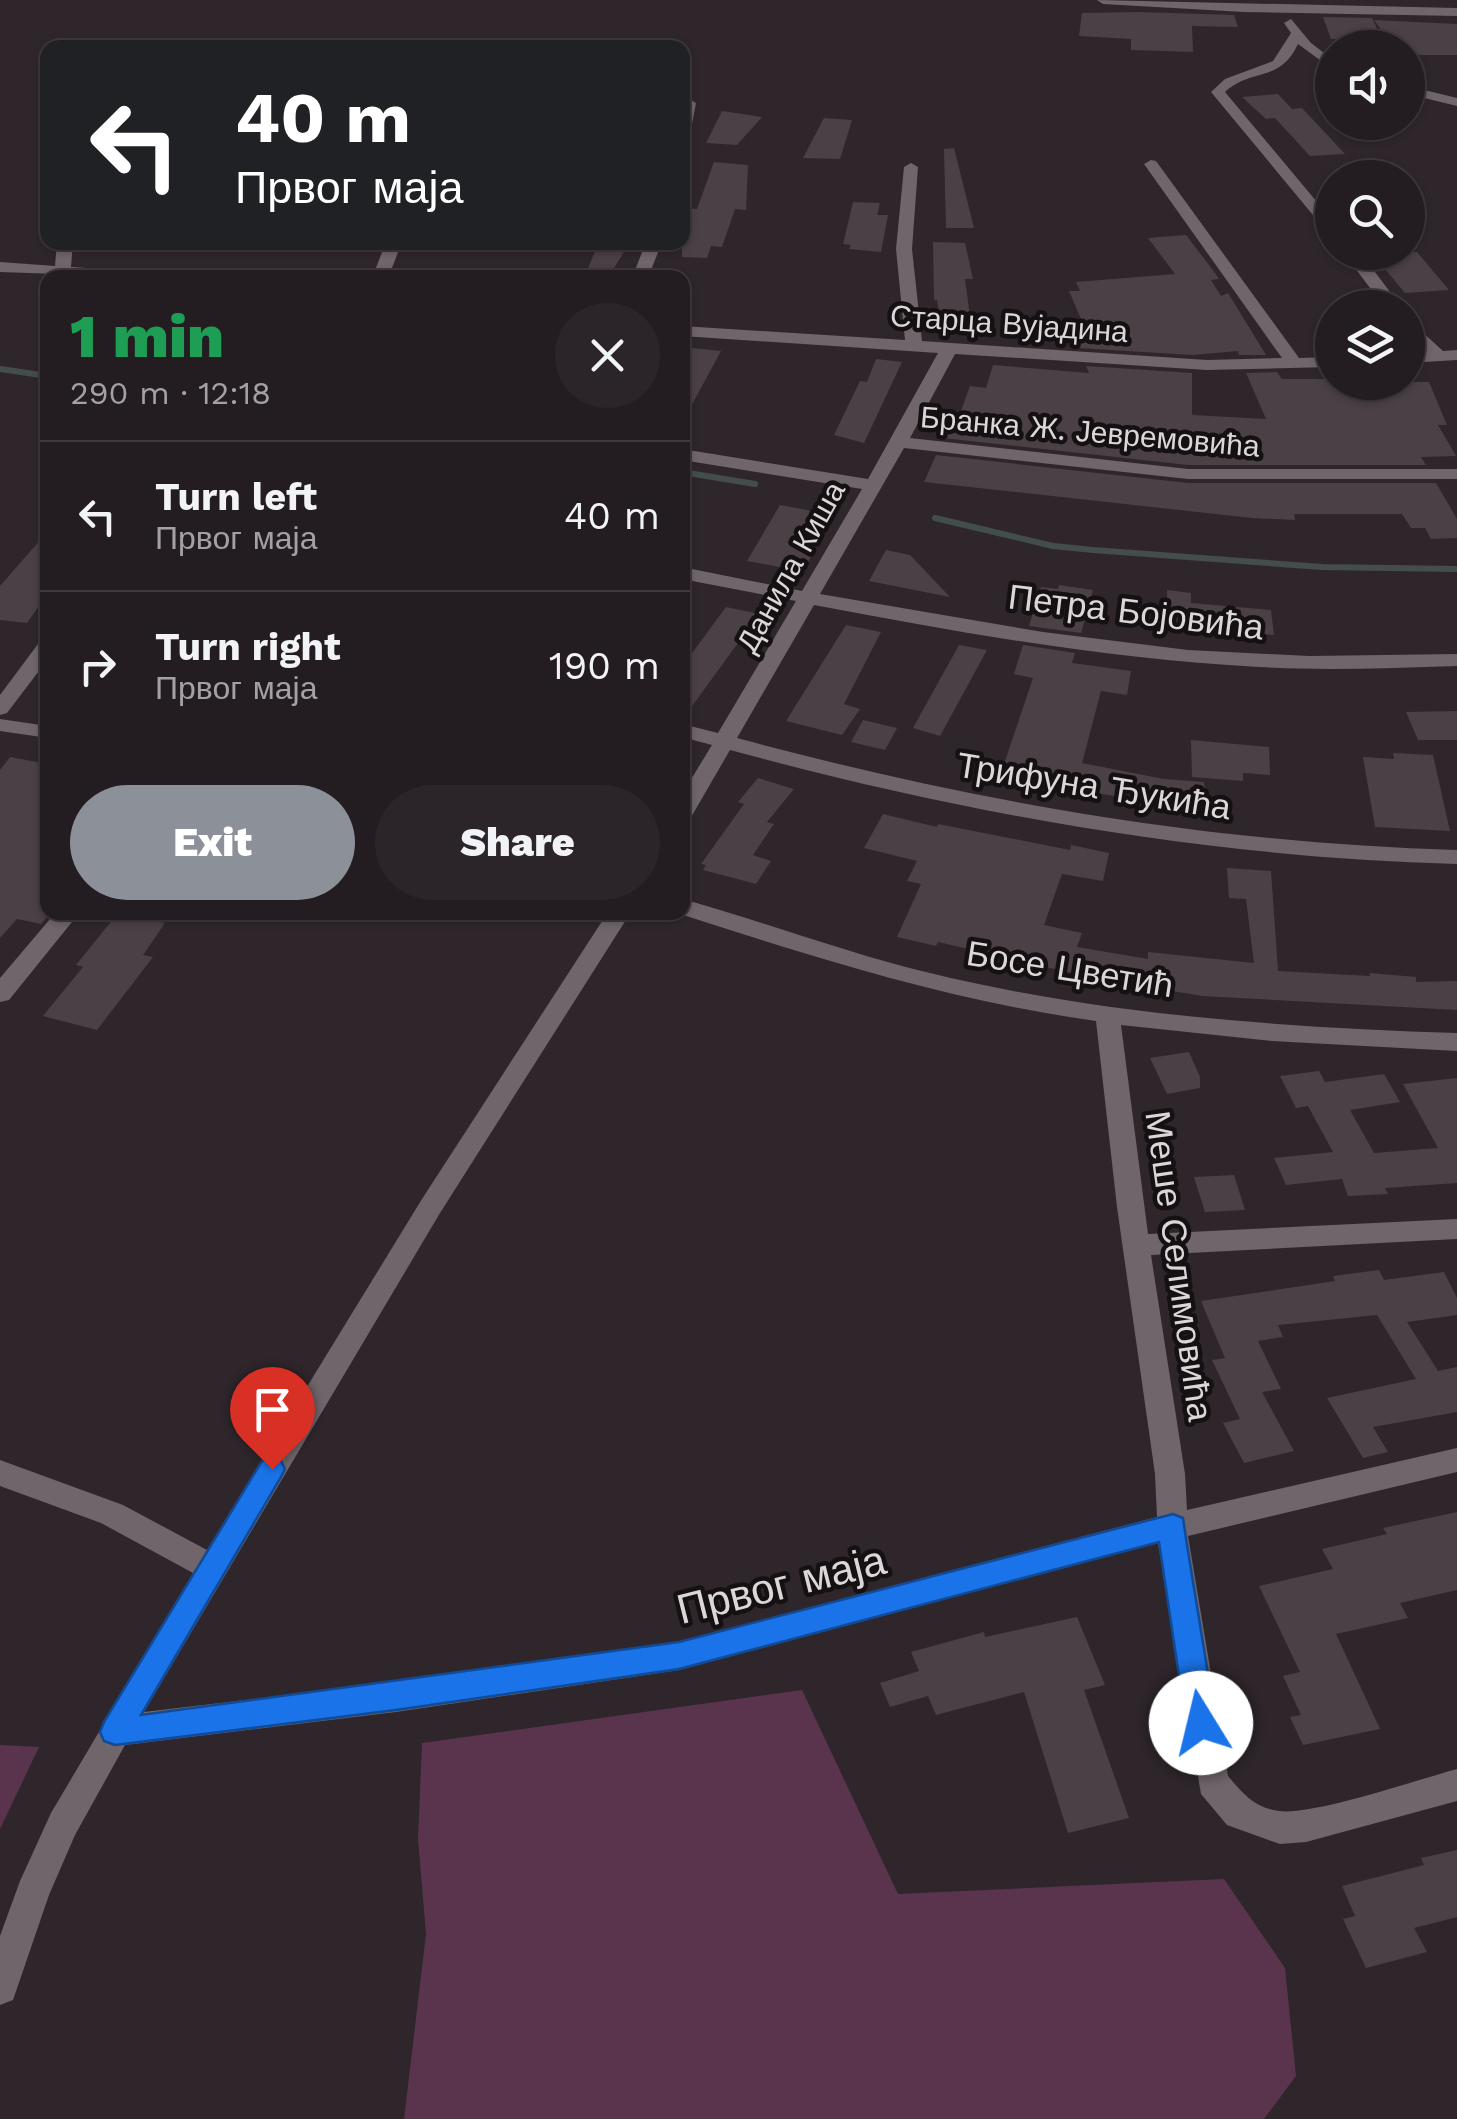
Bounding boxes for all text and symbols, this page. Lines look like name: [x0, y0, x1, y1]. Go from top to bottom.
map controls: [1315, 30, 1425, 400]
button: sound: [1315, 30, 1425, 140]
text: 40 m: [235, 77, 411, 159]
icon: left: [70, 80, 200, 210]
button: search: [1315, 160, 1425, 270]
text: Првог маја: [235, 161, 464, 214]
button: layers: [1315, 290, 1425, 400]
street label: Старца Вујадина: [889, 298, 1129, 349]
text: 1 min: [70, 301, 224, 372]
button: close: [555, 303, 660, 408]
text: 290 m · 12:18: [70, 374, 271, 412]
street label: Бранка Ж. Јевремовића: [919, 399, 1262, 464]
text: Turn left: [155, 475, 317, 519]
street label: Данила Киша: [729, 475, 852, 658]
icon: left: [70, 489, 125, 544]
text: 40 m: [564, 494, 660, 538]
text: Првог маја: [155, 519, 318, 557]
street label: Петра Бојовића: [1006, 575, 1267, 649]
text: Turn right: [155, 625, 341, 669]
icon: right: [70, 639, 125, 694]
text: 190 m: [549, 644, 660, 688]
text: Првог маја: [155, 669, 318, 707]
street label: Трифуна Ђукића: [954, 744, 1234, 828]
button: Exit: [70, 785, 355, 900]
button: Share: [375, 785, 660, 900]
street label: Босе Цветић: [964, 932, 1176, 1006]
street label: Меше Селимовића: [1136, 1108, 1222, 1424]
pin: [230, 1367, 315, 1470]
icon: arrive: [245, 1382, 300, 1437]
street label: Првог маја: [672, 1535, 891, 1634]
position arrow: [1149, 1671, 1253, 1775]

